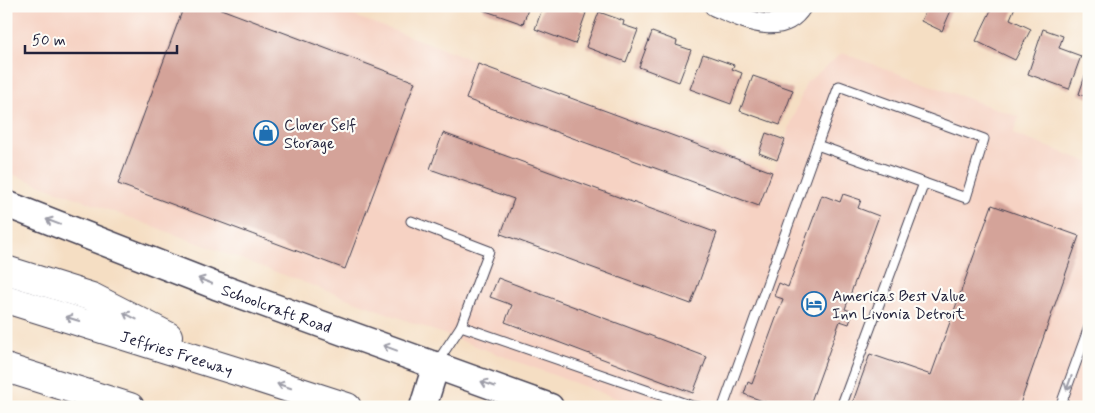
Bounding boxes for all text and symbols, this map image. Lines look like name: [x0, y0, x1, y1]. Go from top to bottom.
scale bar: [25, 22, 178, 54]
text: 50 m: [32, 31, 66, 51]
place label: Clover Self Storage: [284, 115, 356, 154]
shop icon: Clover Self Storage: [253, 120, 279, 146]
one-way arrow: [46, 217, 61, 226]
one-way arrow: [197, 276, 213, 285]
street label: Schoolcraft Road: [218, 280, 334, 339]
place label: Americas Best Value Inn Livonia Detroit: [832, 286, 966, 325]
hotel icon: Americas Best Value Inn Livonia Detroit: [801, 291, 827, 317]
one-way arrow: [123, 311, 138, 321]
one-way arrow: [65, 314, 81, 324]
street label: Jeffries Freeway: [117, 326, 235, 381]
one-way arrow: [383, 343, 399, 352]
one-way arrow: [1063, 375, 1073, 391]
one-way arrow: [481, 379, 497, 388]
one-way arrow: [277, 381, 292, 390]

